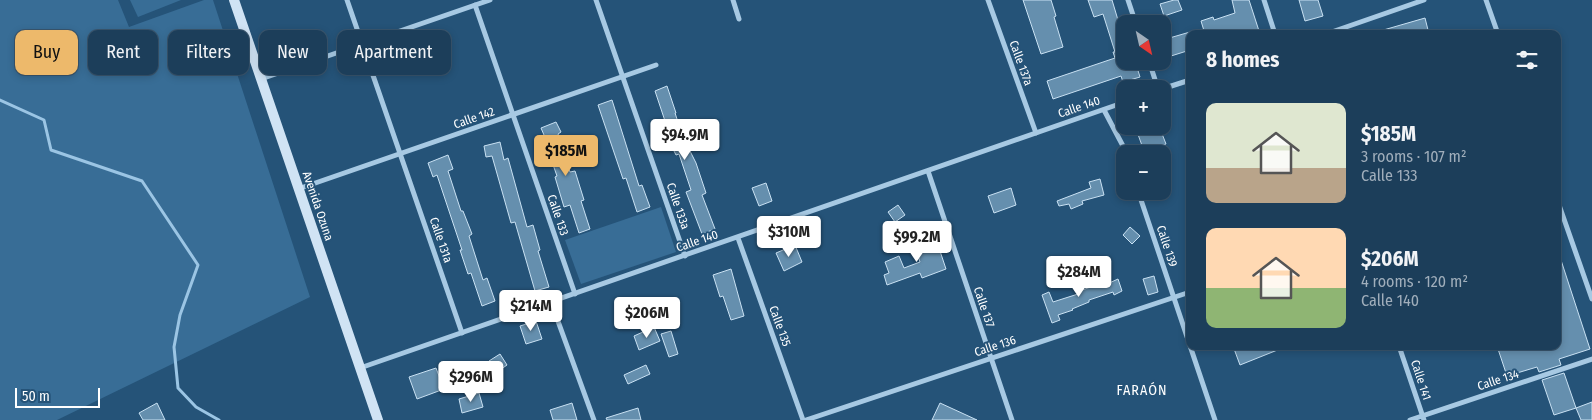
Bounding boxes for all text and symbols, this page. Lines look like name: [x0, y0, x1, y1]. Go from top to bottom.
north arrow: [1116, 15, 1171, 70]
map controls: [1116, 15, 1171, 200]
chip: Buy: [15, 30, 78, 75]
chip: Rent: [88, 30, 158, 75]
chip: Filters: [168, 30, 249, 75]
chip: New: [259, 30, 327, 75]
chip: Apartment: [337, 30, 451, 75]
street label: Calle 137a: [1006, 38, 1036, 88]
icon: filters: [1513, 46, 1541, 74]
text: 8 homes: [1206, 47, 1280, 73]
button: +: [1116, 80, 1171, 135]
street label: Calle 140: [1056, 93, 1102, 121]
street label: Calle 142: [452, 104, 496, 132]
pin: $94.9M: [644, 119, 726, 161]
text: $185M: [1361, 121, 1416, 147]
icon: home: [1246, 123, 1306, 183]
text: $94.9M: [661, 125, 709, 144]
pin: $185M: [531, 134, 601, 177]
text: $185M: [545, 141, 587, 160]
button: −: [1116, 145, 1171, 200]
text: 3 rooms · 107 m²: [1361, 147, 1467, 166]
text: Calle 133: [1361, 166, 1417, 185]
street label: Avenida Ozuna: [300, 169, 336, 243]
street label: Calle 133a: [664, 181, 692, 231]
street label: Calle 133: [545, 193, 571, 237]
street label: Calle 131a: [427, 215, 455, 265]
pin: $310M: [754, 216, 824, 258]
pin: $99.2M: [876, 220, 958, 263]
text: $310M: [768, 222, 810, 241]
street label: Calle 139: [1154, 224, 1180, 269]
street label: Calle 140: [674, 227, 720, 255]
text: $99.2M: [894, 227, 940, 246]
text: $206M: [1361, 246, 1419, 272]
icon: home: [1246, 248, 1306, 308]
pin: $284M: [1044, 256, 1114, 298]
text: $284M: [1057, 262, 1101, 281]
text: 4 rooms · 120 m²: [1361, 272, 1468, 291]
street label: Calle 137: [971, 285, 997, 329]
pin: $214M: [496, 290, 566, 332]
text: Calle 140: [1361, 291, 1419, 310]
text: $214M: [510, 296, 552, 315]
pin: $206M: [612, 296, 682, 339]
text: $206M: [625, 303, 669, 322]
street label: Calle 135: [766, 304, 794, 349]
street label: Calle 136: [972, 333, 1018, 359]
street label: Calle 141: [1408, 358, 1434, 402]
pin: $296M: [436, 360, 506, 403]
text: $296M: [449, 367, 493, 386]
street label: Calle 134: [1476, 367, 1521, 393]
district label: FARAÓN: [1117, 381, 1167, 399]
scale bar: [15, 385, 100, 408]
text: 50 m: [22, 388, 50, 405]

